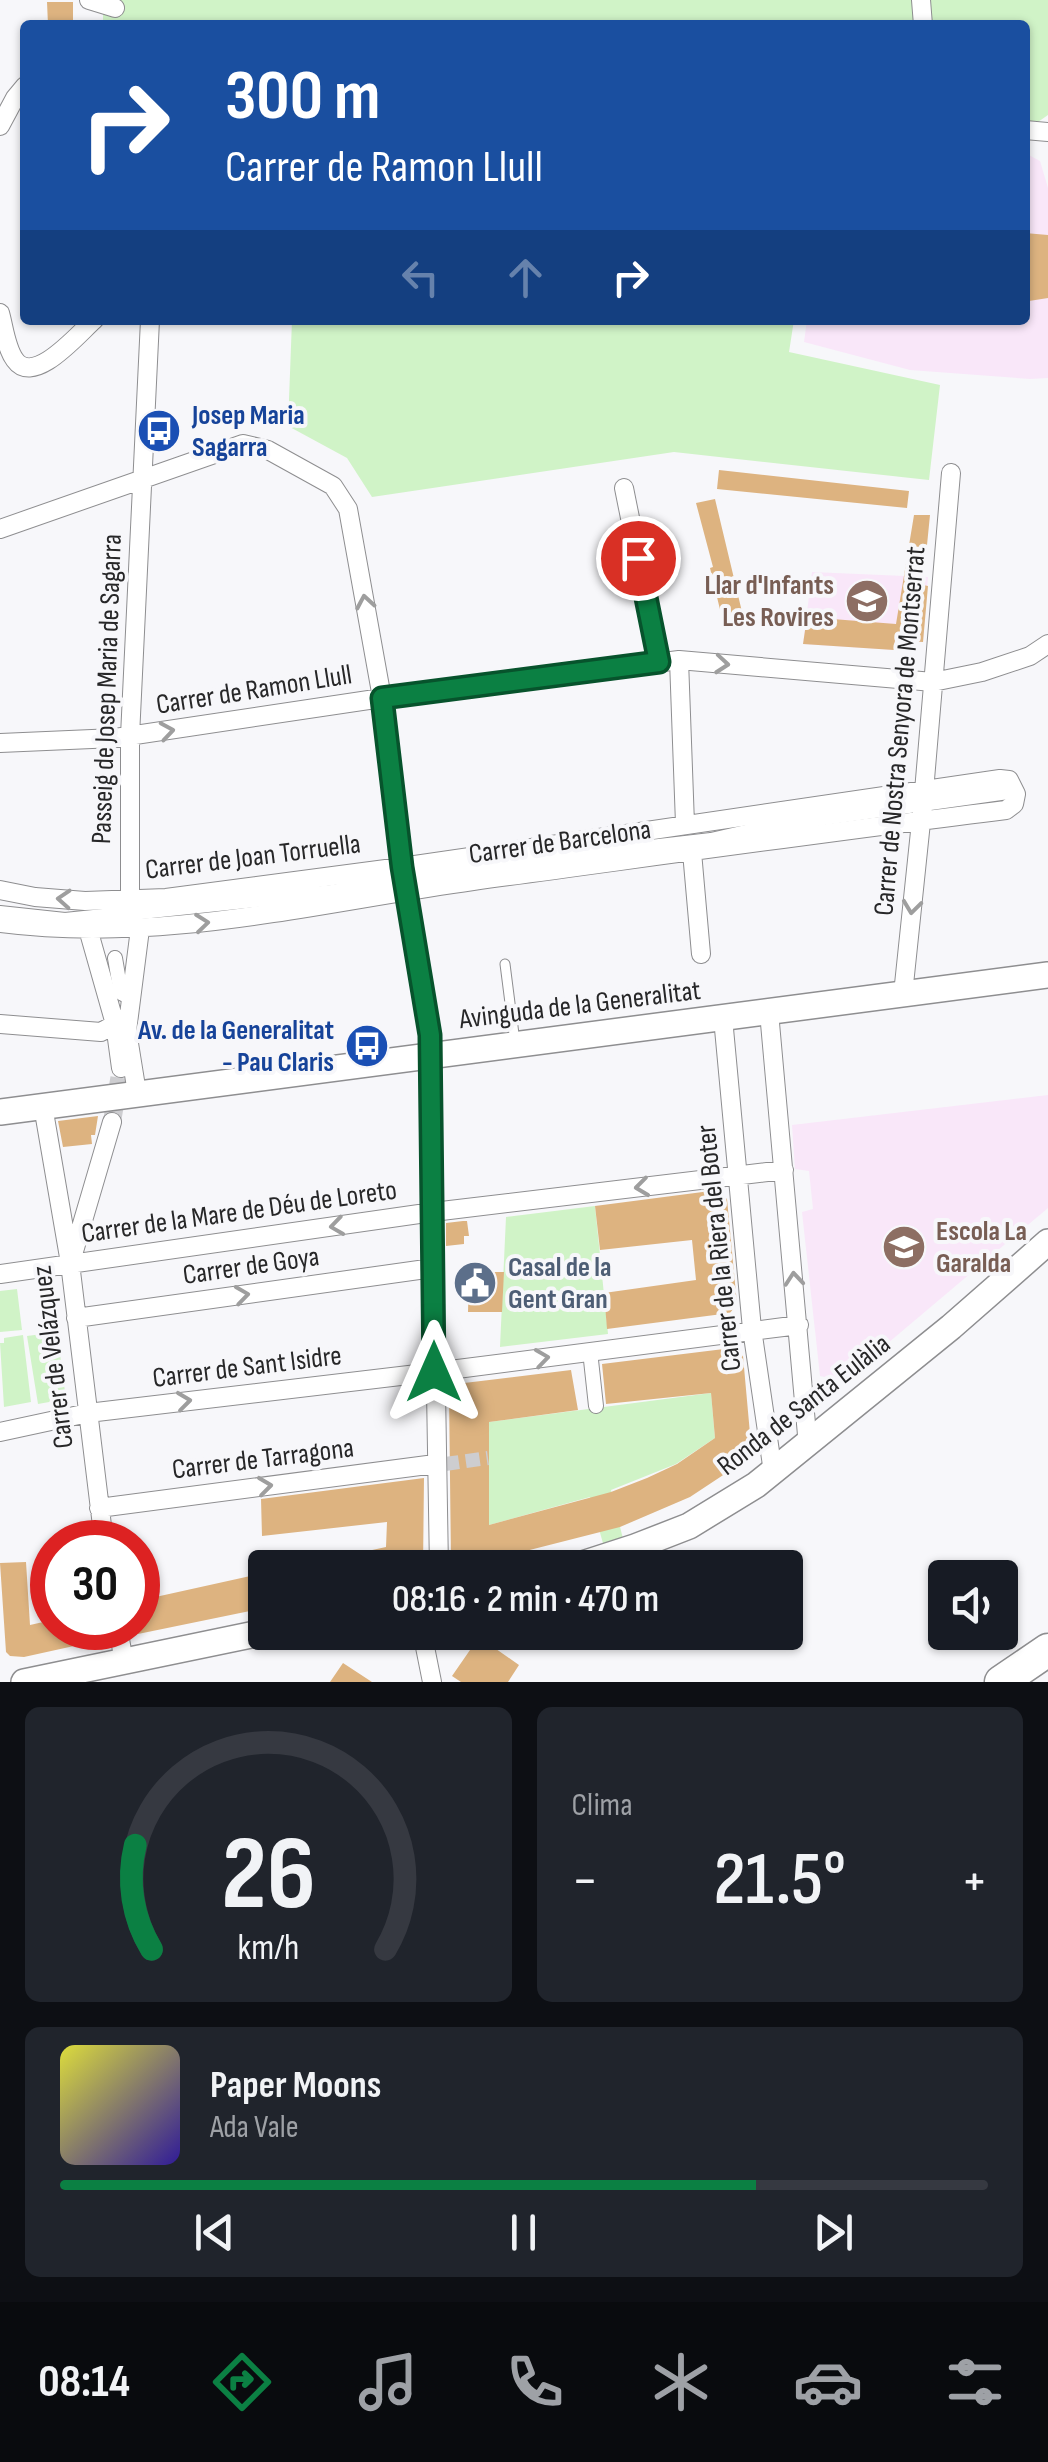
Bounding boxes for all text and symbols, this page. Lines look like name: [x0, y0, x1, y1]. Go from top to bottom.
text: 300 m: [225, 55, 380, 139]
icon: right: [60, 60, 190, 190]
text: Carrer de Ramon Llull: [225, 140, 543, 195]
icon: left: [393, 250, 448, 305]
icon: ahead: [498, 250, 553, 305]
icon: right: [603, 250, 658, 305]
place label: Josep Maria Sagarra: [191, 399, 305, 464]
bus stop icon: Josep Maria Sagarra: [136, 408, 182, 454]
pin: [596, 516, 681, 601]
icon: arrive: [611, 531, 666, 586]
street label: Passeig de Josep Maria de Sagarra: [85, 533, 129, 845]
street label: Carrer de Nostra Senyora de Montserrat: [867, 545, 933, 917]
place label: Llar d'Infants Les Rovires: [704, 569, 834, 634]
school or university icon: Llar d'Infants Les Rovires: [844, 578, 890, 624]
one-way arrow: [355, 594, 376, 610]
one-way arrow: [714, 652, 730, 674]
street label: Carrer de Ramon Llull: [154, 658, 354, 722]
one-way arrow: [159, 721, 175, 742]
street label: Carrer de Barcelona: [467, 813, 653, 871]
street label: Carrer de Joan Torruella: [144, 827, 362, 887]
one-way arrow: [56, 889, 72, 910]
one-way arrow: [902, 900, 923, 916]
one-way arrow: [194, 913, 210, 934]
street label: Avinguda de la Generalitat: [456, 974, 703, 1036]
place label: Av. de la Generalitat - Pau Claris: [137, 1014, 334, 1079]
bus stop icon: Av. de la Generalitat - Pau Claris: [344, 1023, 390, 1069]
street label: Carrer de la Riera del Boter: [690, 1123, 748, 1373]
street label: Carrer de la Mare de Déu de Loreto: [79, 1174, 399, 1250]
one-way arrow: [634, 1176, 650, 1197]
one-way arrow: [328, 1214, 345, 1235]
place label: Escola La Garalda: [936, 1215, 1027, 1280]
school or university icon: Escola La Garalda: [881, 1224, 927, 1270]
street label: Carrer de Goya: [181, 1240, 321, 1292]
place label: Casal de la Gent Gran: [508, 1251, 612, 1316]
public building icon: Casal de la Gent Gran: [452, 1260, 498, 1306]
street label: Carrer de Velázquez: [25, 1264, 81, 1450]
one-way arrow: [784, 1270, 806, 1286]
one-way arrow: [234, 1285, 250, 1306]
position arrow: [382, 1320, 486, 1424]
street label: Ronda de Santa Eulàlia: [711, 1327, 897, 1483]
street label: Carrer de Sant Isidre: [151, 1339, 343, 1395]
one-way arrow: [533, 1348, 550, 1369]
one-way arrow: [176, 1392, 193, 1413]
street label: Carrer de Tarragona: [170, 1431, 356, 1487]
one-way arrow: [257, 1476, 273, 1497]
speed limit sign: 30: [30, 1520, 160, 1650]
map controls: [928, 1560, 1018, 1650]
button: sound: [928, 1560, 1018, 1650]
text: 08:16 · 2 min · 470 m: [392, 1577, 659, 1622]
text: Clima: [572, 1786, 632, 1825]
text: 26: [221, 1813, 316, 1938]
text: 21.5°: [713, 1835, 846, 1926]
text: −: [572, 1848, 598, 1915]
text: +: [961, 1848, 988, 1915]
text: km/h: [237, 1927, 299, 1970]
text: Paper Moons: [210, 2063, 381, 2108]
text: Ada Vale: [210, 2108, 299, 2147]
icon: previous: [187, 2205, 242, 2260]
icon: pause: [496, 2205, 551, 2260]
icon: next: [806, 2205, 861, 2260]
icon: directions: [207, 2347, 277, 2417]
icon: music: [353, 2347, 423, 2417]
icon: phone: [500, 2347, 570, 2417]
icon: climate: [646, 2347, 716, 2417]
icon: car: [793, 2347, 863, 2417]
icon: filters: [940, 2347, 1010, 2417]
text: 08:14: [38, 2355, 130, 2410]

